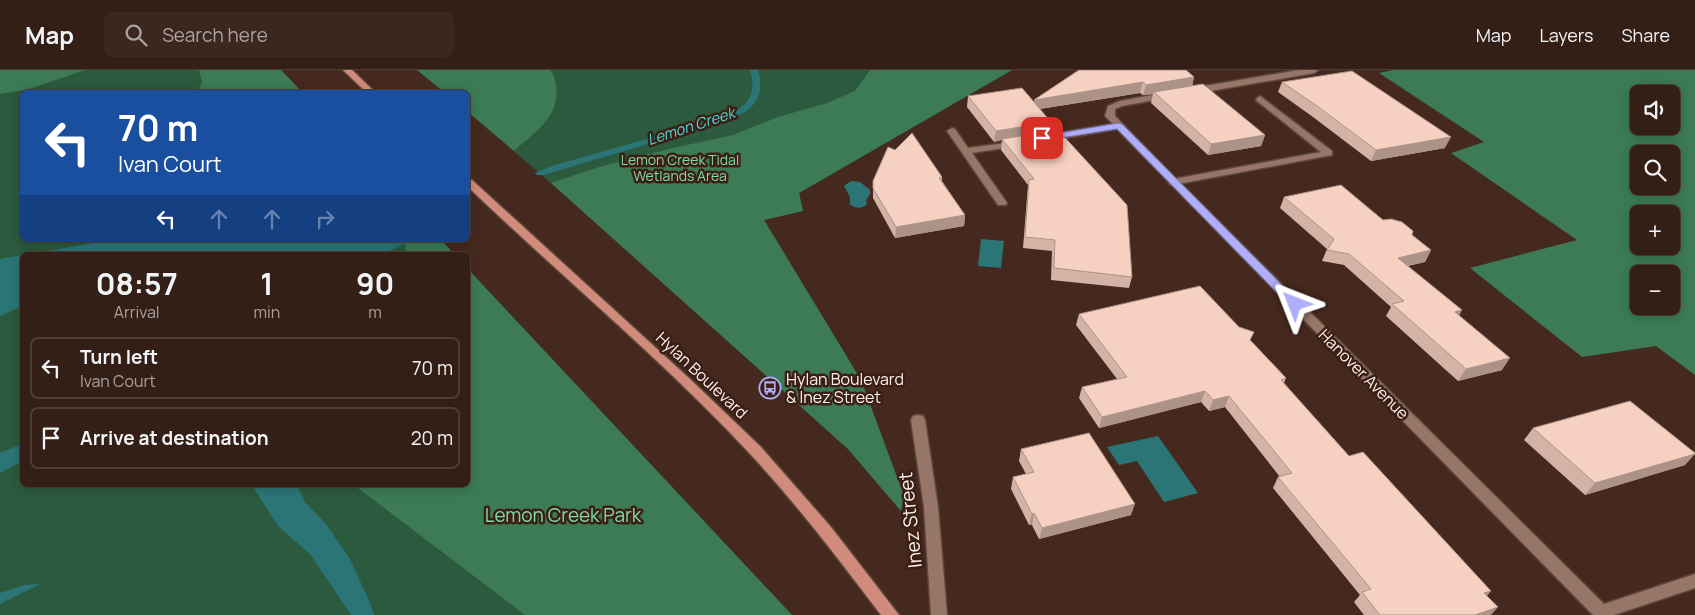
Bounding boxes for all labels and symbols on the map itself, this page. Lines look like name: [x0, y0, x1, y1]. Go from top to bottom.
water label: Lemon Creek: [645, 101, 740, 150]
pin: [1021, 117, 1063, 159]
park label: Lemon Creek Tidal Wetlands Area: [621, 150, 739, 185]
position arrow: [1268, 277, 1320, 329]
street label: Hanover Avenue: [1314, 324, 1414, 424]
street label: Hylan Boulevard: [651, 327, 753, 423]
place label: Hylan Boulevard & Inez Street: [786, 368, 904, 408]
bus stop icon: Hylan Boulevard & Inez Street: [758, 376, 782, 400]
street label: Inez Street: [892, 471, 928, 569]
park label: Lemon Creek Park: [485, 502, 642, 528]

